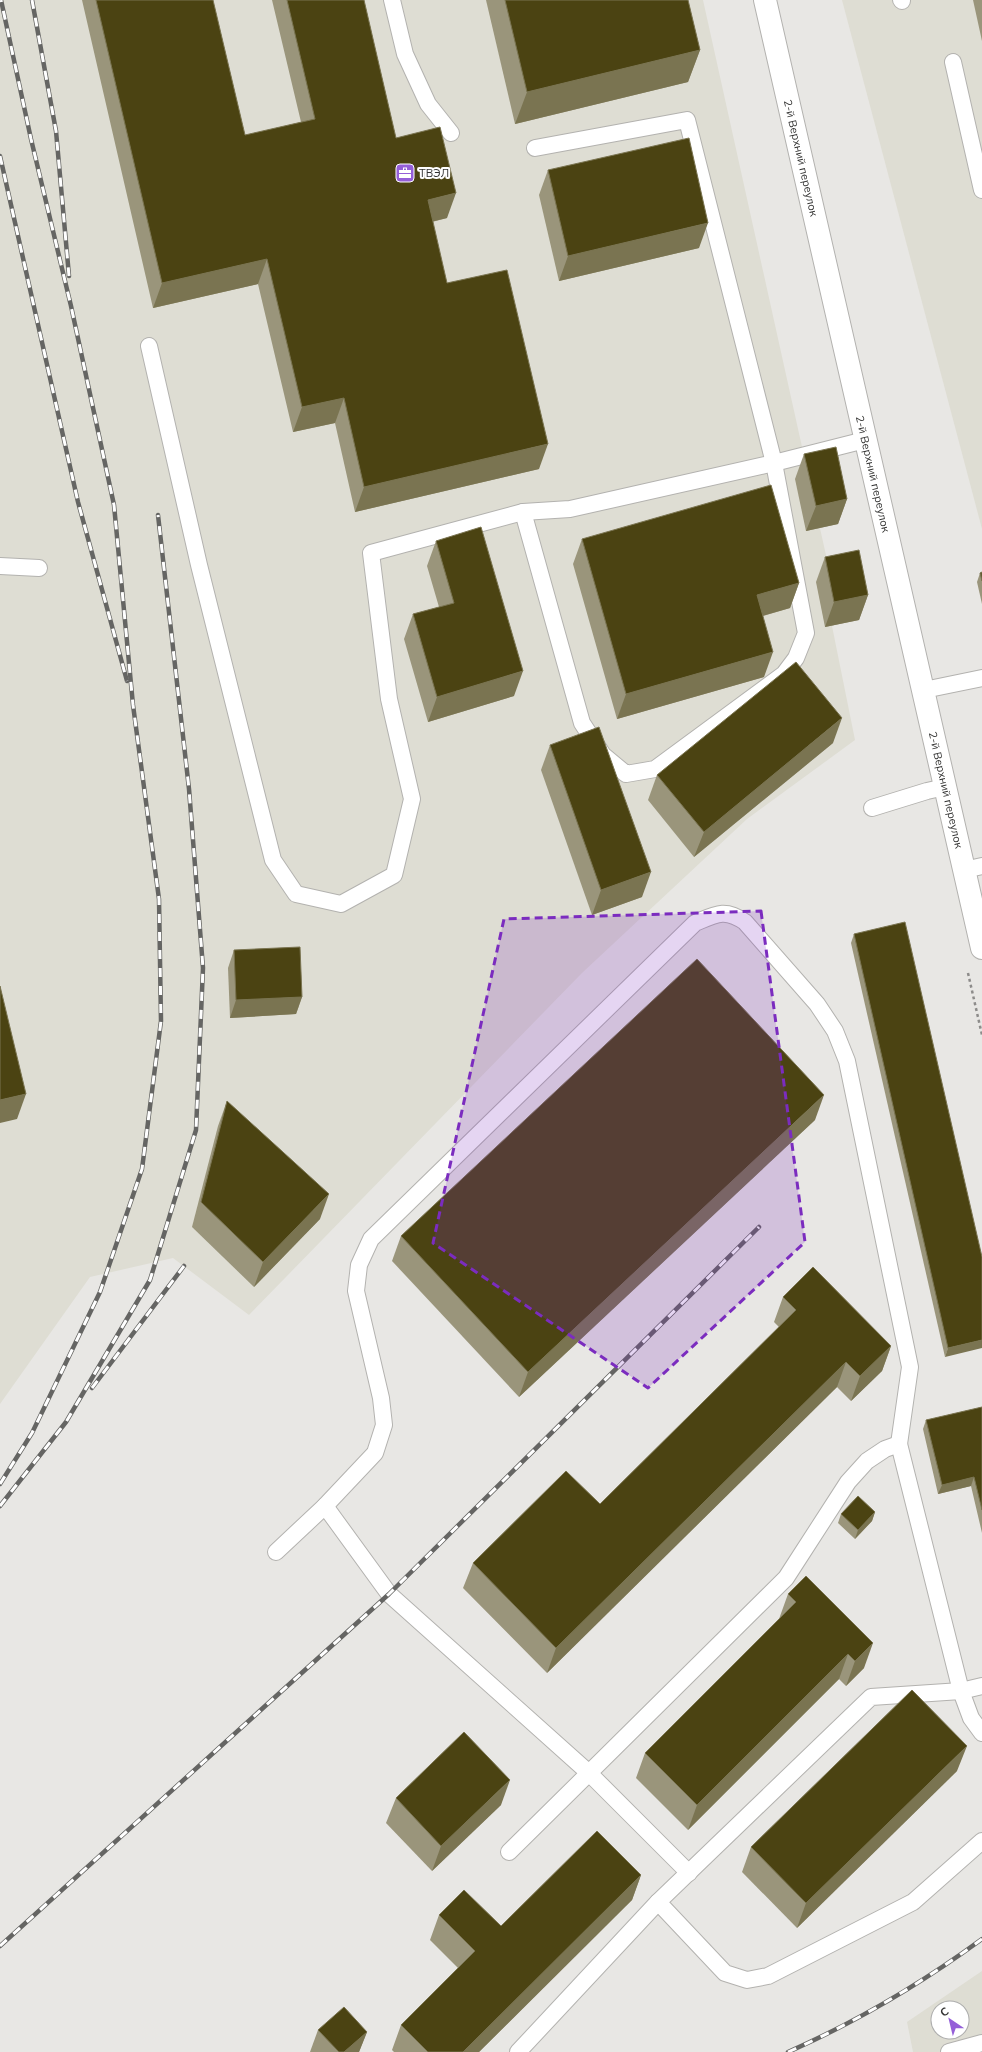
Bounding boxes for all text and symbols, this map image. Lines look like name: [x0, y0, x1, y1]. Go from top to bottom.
street label: 2-й Верхний переулок: [781, 98, 821, 218]
office icon: ТВЭЛ: [394, 162, 416, 184]
place label: ТВЭЛ: [419, 166, 449, 180]
street label: 2-й Верхний переулок: [853, 414, 893, 534]
street label: 2-й Верхний переулок: [926, 730, 966, 850]
north arrow: [930, 2000, 970, 2040]
text: С: [937, 2004, 952, 2020]

